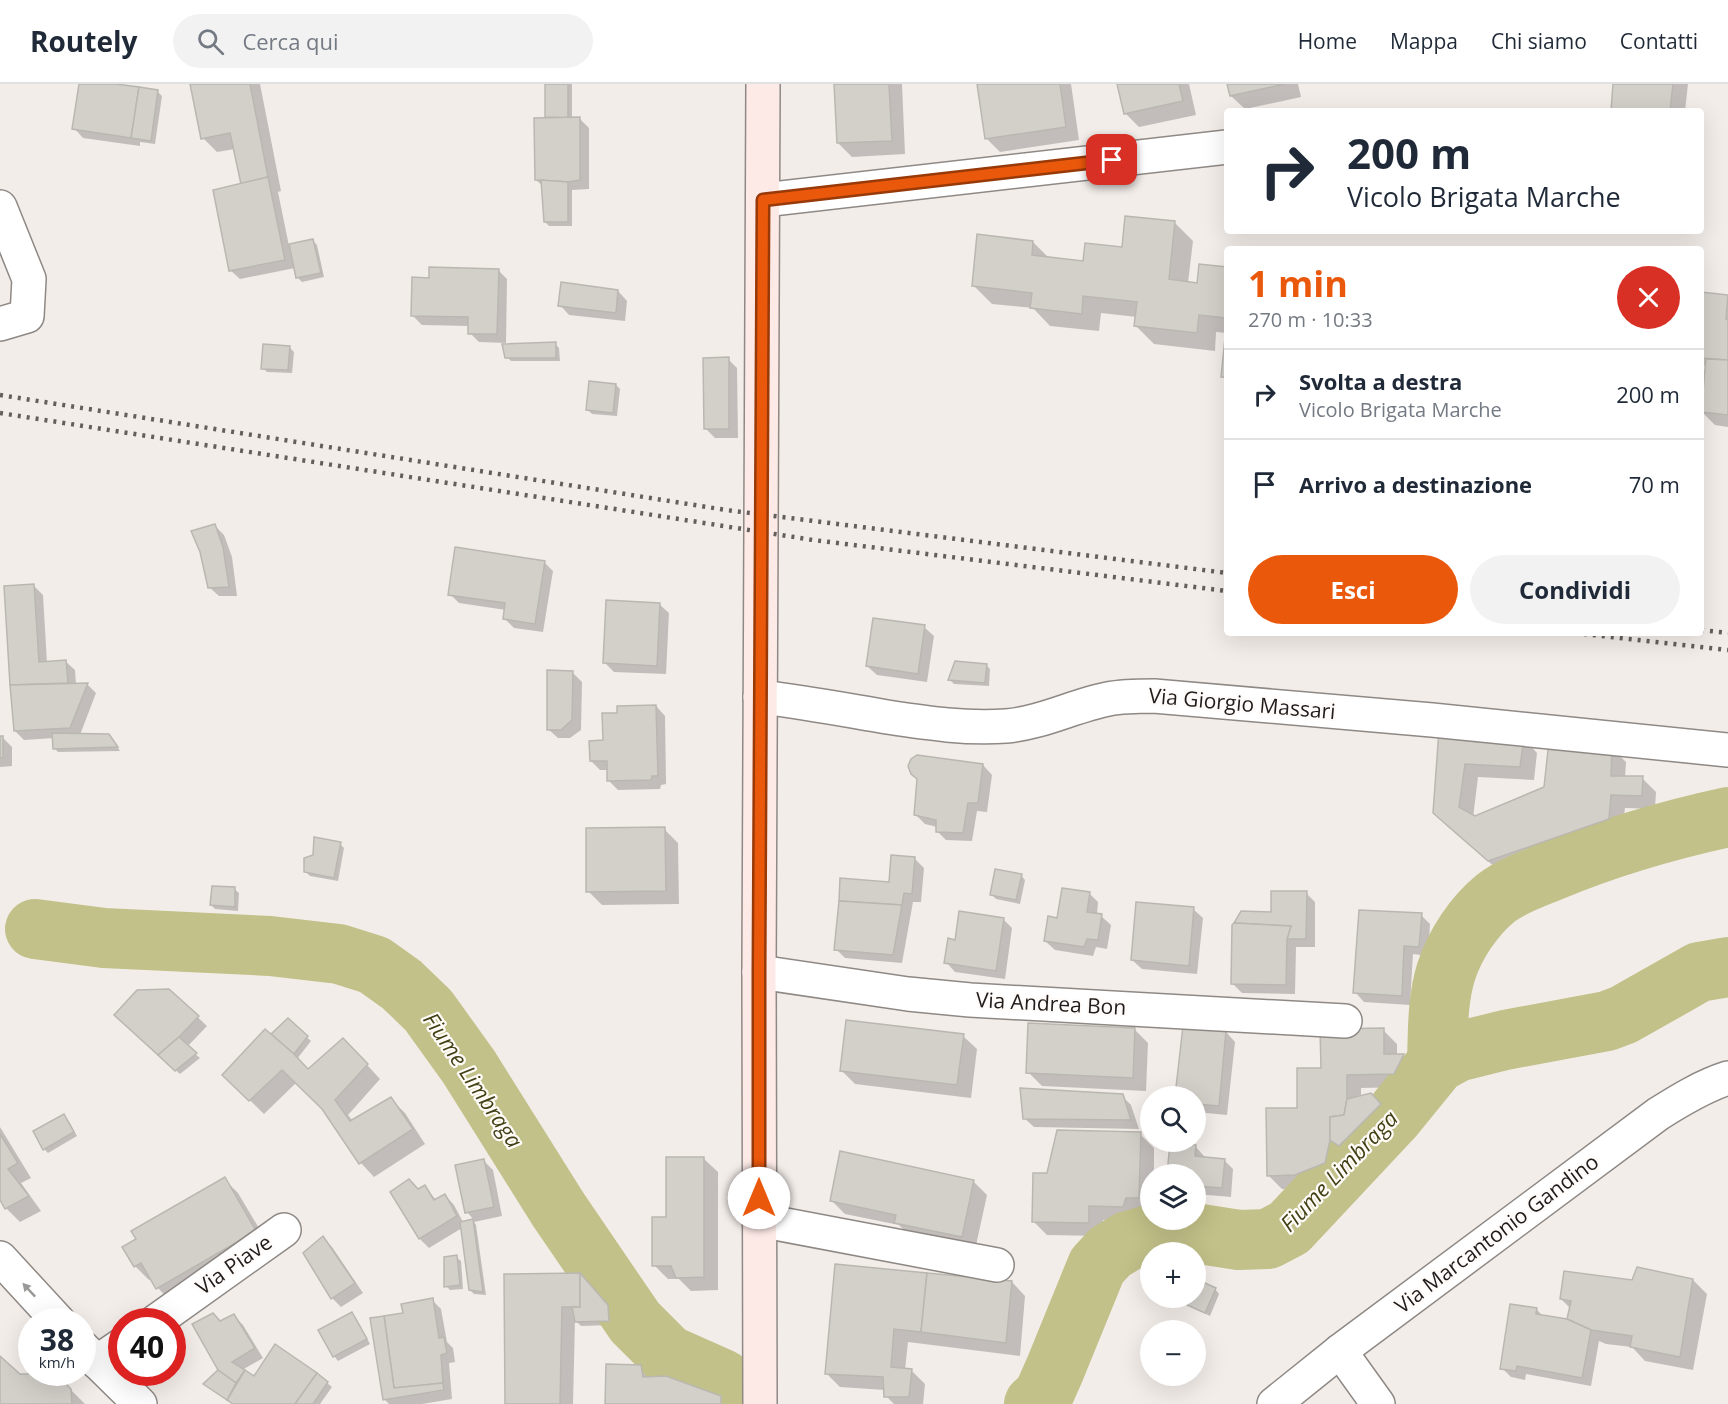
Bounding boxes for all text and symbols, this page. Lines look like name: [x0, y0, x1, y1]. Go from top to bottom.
search box: [173, 14, 593, 68]
text: Routely: [30, 22, 137, 60]
icon: search: [194, 25, 227, 58]
text: Cerca qui: [242, 26, 339, 56]
text: Home: [1298, 27, 1357, 55]
text: Mappa: [1390, 27, 1458, 55]
text: Chi siamo: [1491, 27, 1587, 55]
text: Contatti: [1620, 27, 1698, 55]
text: 200 m: [1347, 124, 1471, 181]
icon: right: [1248, 132, 1326, 210]
pin: [1086, 134, 1137, 185]
icon: arrive: [1095, 143, 1128, 176]
text: Vicolo Brigata Marche: [1347, 178, 1621, 215]
text: 1 min: [1248, 259, 1348, 308]
button: close: [1617, 266, 1680, 329]
text: 270 m · 10:33: [1248, 306, 1373, 333]
text: Svolta a destra: [1299, 366, 1462, 396]
icon: right: [1248, 378, 1281, 411]
text: 200 m: [1616, 379, 1680, 409]
text: Vicolo Brigata Marche: [1299, 396, 1502, 423]
icon: arrive: [1248, 468, 1281, 501]
text: Arrivo a destinazione: [1299, 469, 1532, 499]
text: 70 m: [1629, 469, 1680, 499]
button: Esci: [1248, 555, 1458, 624]
button: Condividi: [1470, 555, 1680, 624]
street label: Via Giorgio Massari: [1147, 681, 1337, 725]
street label: Via Andrea Bon: [975, 985, 1127, 1021]
water label: Fiume Limbraga: [417, 1006, 530, 1153]
map controls: [1140, 1086, 1206, 1386]
button: search: [1140, 1086, 1206, 1152]
water label: Fiume Limbraga: [1273, 1103, 1404, 1237]
street label: Via Marcantonio Gandino: [1389, 1147, 1604, 1319]
button: layers: [1140, 1164, 1206, 1230]
position arrow: [727, 1166, 791, 1230]
street label: Via Piave: [190, 1228, 277, 1301]
button: +: [1140, 1242, 1206, 1308]
one-way arrow: [23, 1283, 37, 1297]
speed limit sign: 40: [108, 1308, 186, 1386]
text: 38: [40, 1319, 74, 1360]
button: −: [1140, 1320, 1206, 1386]
text: km/h: [39, 1352, 75, 1372]

